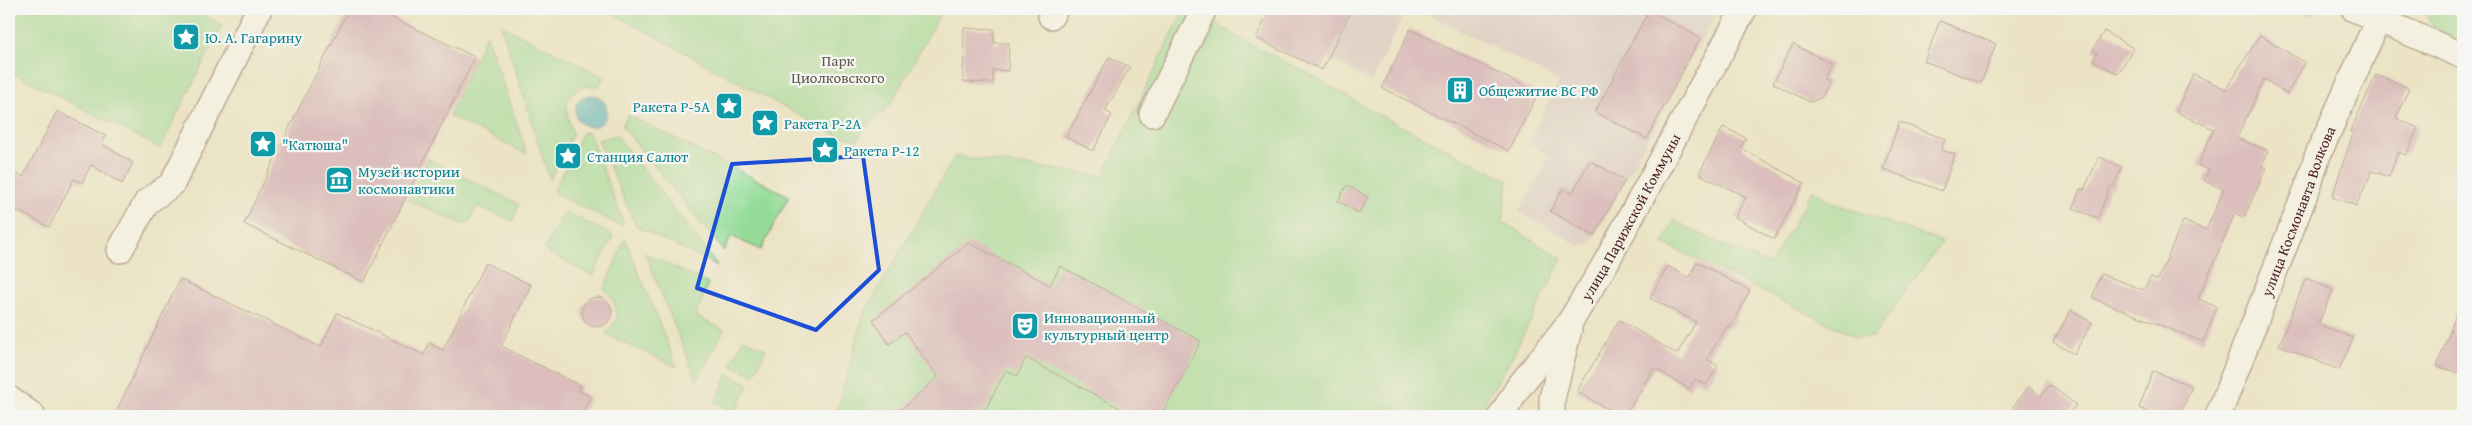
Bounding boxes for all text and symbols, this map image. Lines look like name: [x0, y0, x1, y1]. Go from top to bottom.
place icon: Ю. А. Гагарину: [171, 22, 201, 52]
place label: Ю. А. Гагарину: [205, 27, 302, 48]
park label: Парк Циолковского: [791, 50, 885, 88]
building icon: Общежитие ВС РФ: [1445, 75, 1475, 105]
place label: Общежитие ВС РФ: [1479, 80, 1599, 101]
place icon: Ракета Р-5А: [714, 91, 744, 121]
place label: Ракета Р-5А: [633, 96, 710, 117]
place icon: Ракета Р-2А: [750, 108, 780, 138]
place label: Ракета Р-2А: [784, 113, 861, 134]
street label: улица Космонавта Волкова: [2255, 122, 2340, 300]
place icon: "Катюша": [248, 129, 278, 159]
street label: улица Парижской Коммуны: [1575, 129, 1685, 305]
place label: "Катюша": [282, 134, 348, 155]
place icon: Ракета Р-12: [810, 135, 840, 165]
place label: Ракета Р-12: [844, 140, 919, 161]
place icon: Станция Салют: [553, 141, 583, 171]
place label: Станция Салют: [587, 146, 689, 167]
place label: Музей истории космонавтики: [358, 161, 460, 199]
museum icon: Музей истории космонавтики: [324, 165, 354, 195]
place label: Инновационный культурный центр: [1044, 307, 1169, 345]
theatre icon: Инновационный культурный центр: [1010, 311, 1040, 341]

